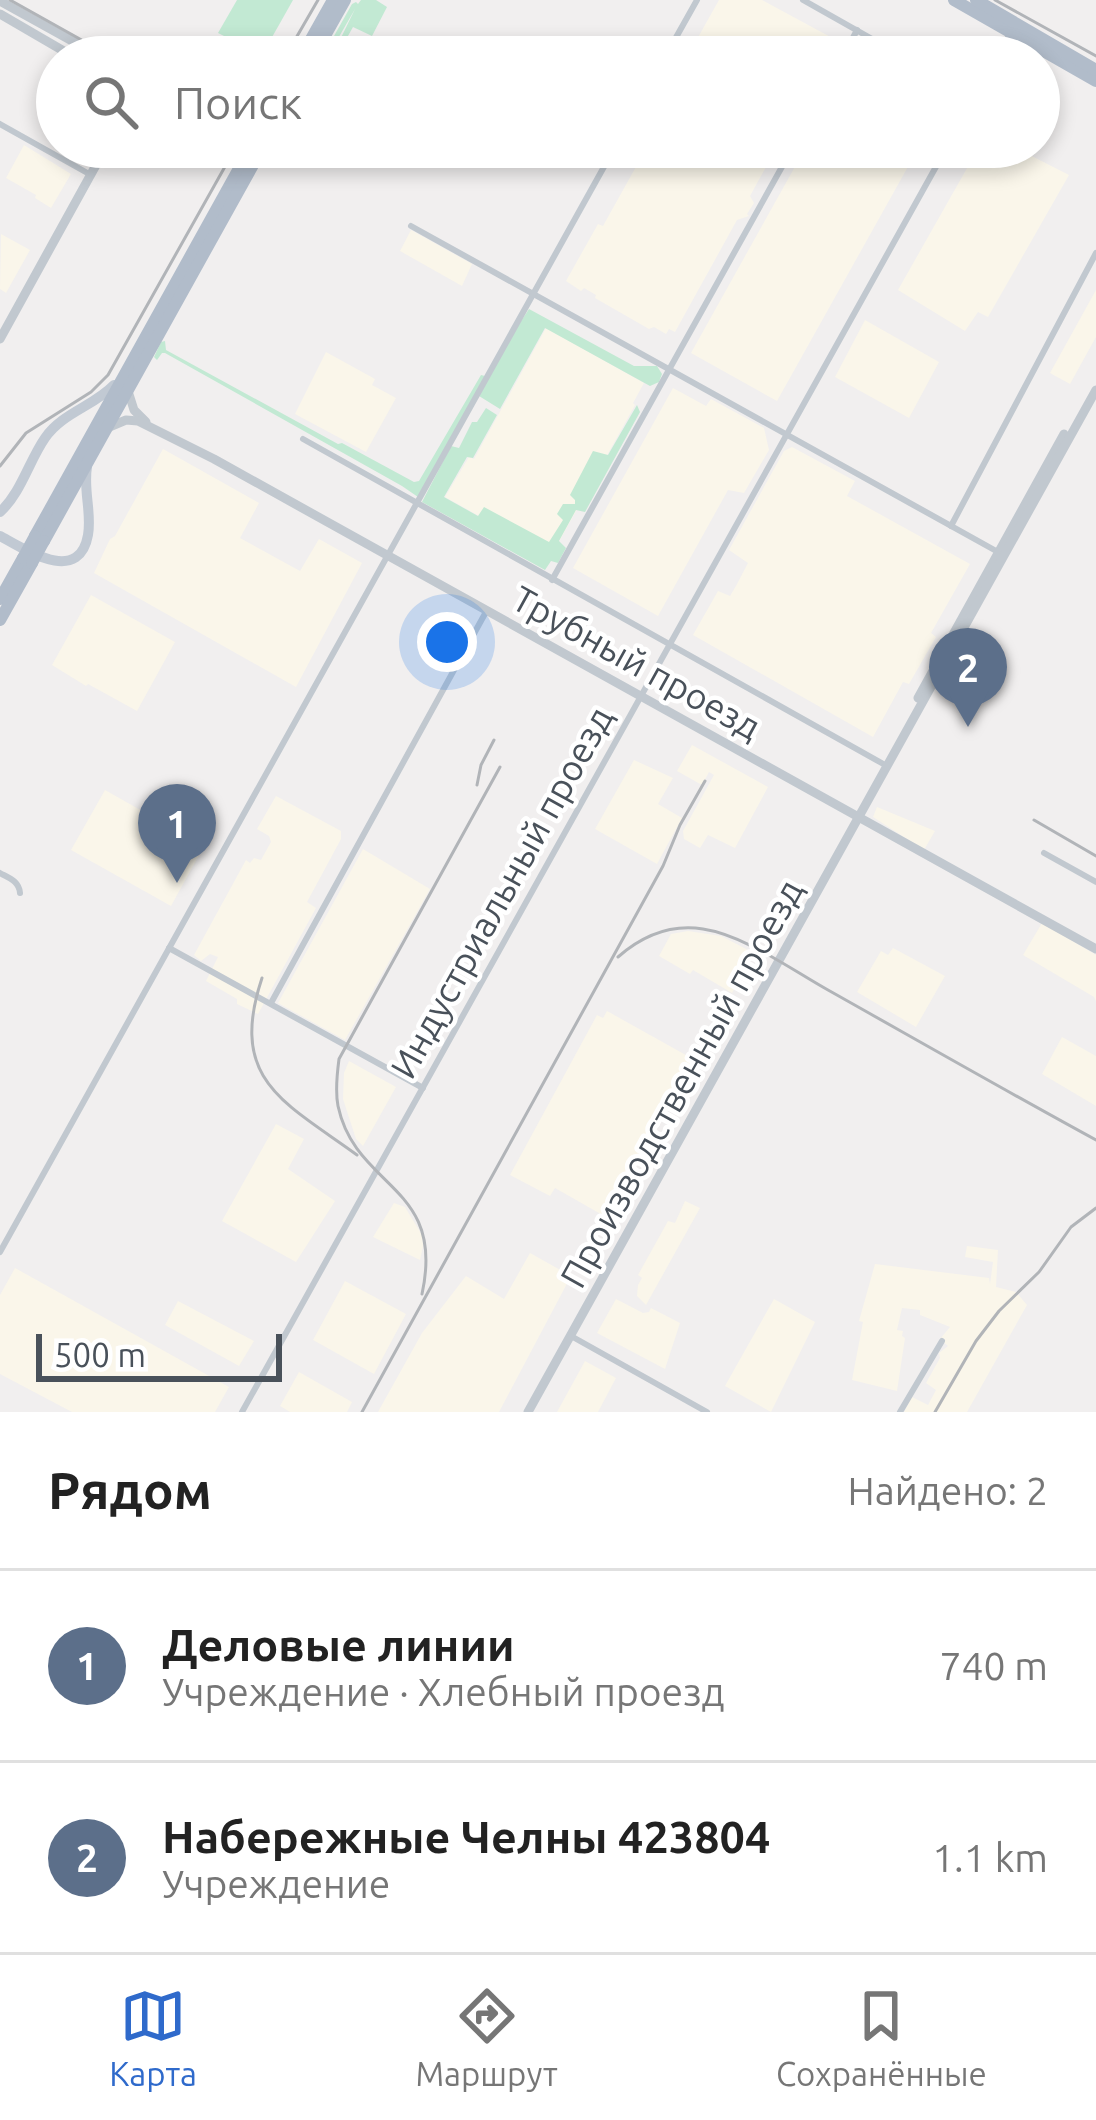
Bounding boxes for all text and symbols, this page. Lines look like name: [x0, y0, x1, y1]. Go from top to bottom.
search box: [36, 36, 1060, 168]
icon: search: [78, 69, 144, 135]
text: Поиск: [174, 77, 302, 128]
street label: Трубный проезд: [506, 577, 768, 747]
your location: [417, 612, 477, 672]
pin: 2: [929, 628, 1007, 727]
street label: Индустриальный проезд: [382, 699, 620, 1085]
pin: 1: [138, 784, 216, 883]
street label: Производственный проезд: [552, 872, 810, 1294]
scale bar: [36, 1328, 282, 1381]
text: 500 m: [54, 1336, 146, 1373]
text: Рядом: [48, 1461, 212, 1519]
text: Найдено: 2: [848, 1469, 1048, 1512]
text: Деловые линии: [162, 1619, 515, 1670]
text: 1: [76, 1644, 98, 1687]
text: 740 m: [939, 1644, 1048, 1687]
text: Учреждение · Хлебный проезд: [162, 1670, 725, 1713]
text: Набережные Челны 423804: [162, 1811, 770, 1862]
text: 2: [76, 1836, 98, 1879]
text: 1.1 km: [932, 1836, 1048, 1879]
text: Учреждение: [162, 1862, 390, 1905]
tab: Карта: [109, 1983, 197, 2092]
tab: Маршрут: [415, 1983, 558, 2092]
tab: Сохранённые: [776, 1983, 987, 2092]

